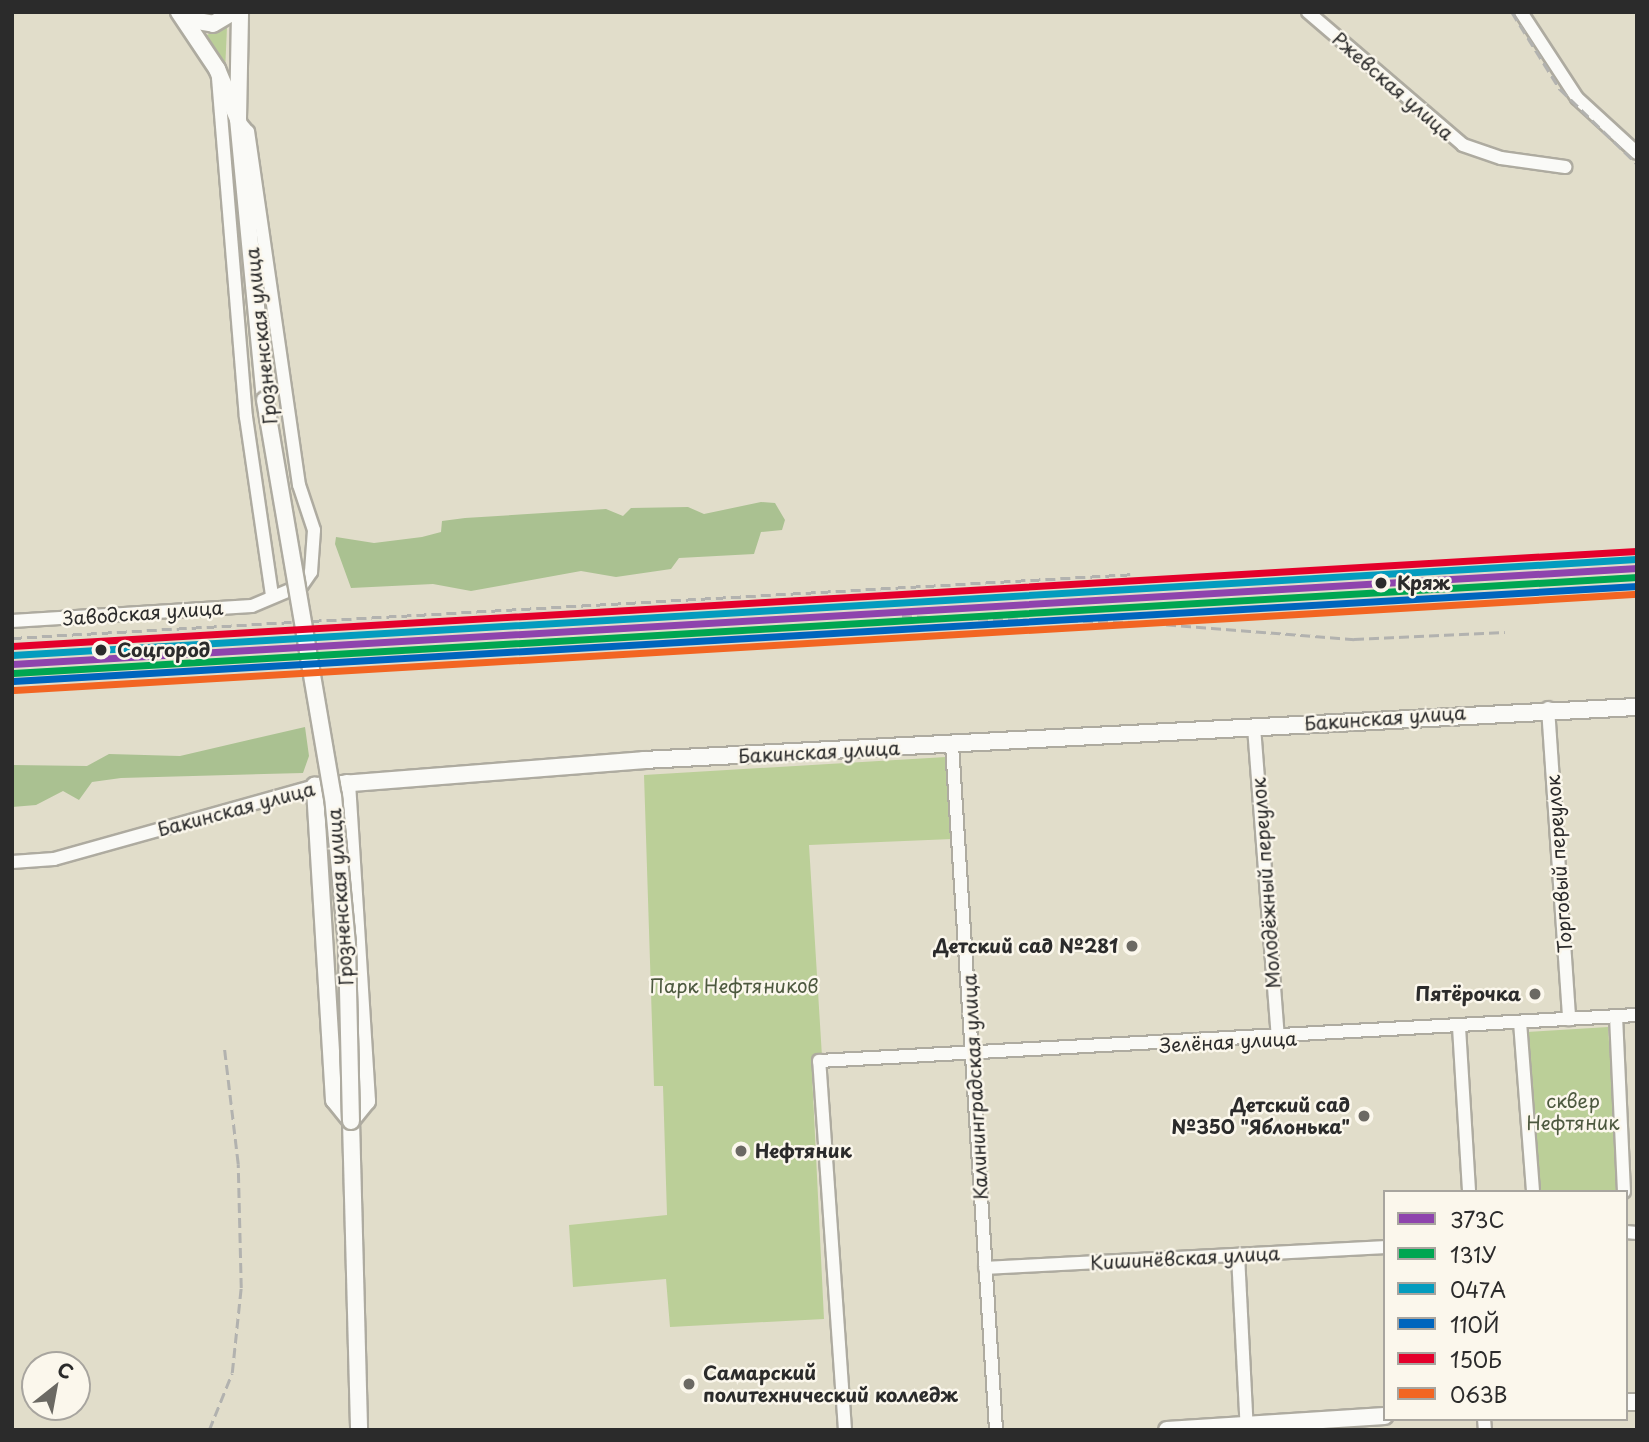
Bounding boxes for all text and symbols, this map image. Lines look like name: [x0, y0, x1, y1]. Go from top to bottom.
street label: Ржевская улица: [1327, 27, 1459, 145]
street label: Грозненская улица: [240, 246, 282, 426]
place label: Кряж: [1397, 572, 1450, 594]
marker: Кряж: [1371, 573, 1391, 593]
street label: Заводская улица: [62, 596, 224, 630]
place label: Соцгород: [117, 639, 210, 661]
marker: Соцгород: [91, 640, 111, 660]
street label: Бакинская улица: [1303, 701, 1467, 735]
street label: Бакинская улица: [737, 736, 901, 768]
street label: Торговый переулок: [1541, 775, 1577, 953]
street label: Бакинская улица: [154, 777, 318, 841]
street label: Молодёжный переулок: [1247, 777, 1285, 989]
street label: Грозненская улица: [322, 807, 358, 987]
place label: Детский сад №281: [933, 935, 1118, 957]
marker: Детский сад №281: [1124, 938, 1140, 954]
street label: Калининградская улица: [958, 973, 992, 1201]
park label: Парк Нефтяников: [649, 975, 819, 997]
place label: Пятёрочка: [1415, 983, 1521, 1005]
marker: Пятёрочка: [1527, 986, 1543, 1002]
street label: Зелёная улица: [1158, 1027, 1298, 1057]
park label: сквер Нефтяник: [1526, 1090, 1620, 1134]
place label: Детский сад №350 "Яблонька": [1171, 1094, 1350, 1138]
marker: Детский сад №350 "Яблонька": [1356, 1108, 1372, 1124]
place label: Нефтяник: [755, 1140, 852, 1162]
marker: Нефтяник: [733, 1143, 749, 1159]
legend: [1383, 1190, 1628, 1421]
text: 373C: [1450, 1203, 1505, 1235]
text: 131У: [1450, 1238, 1496, 1270]
street label: Кишинёвская улица: [1089, 1242, 1281, 1274]
text: 047А: [1450, 1273, 1506, 1305]
text: 110Й: [1450, 1308, 1500, 1340]
text: 150Б: [1450, 1343, 1502, 1375]
north arrow: [21, 1351, 91, 1421]
text: С: [52, 1354, 79, 1385]
place label: Самарский политехнический колледж: [703, 1362, 959, 1406]
marker: Самарский политехнический колледж: [681, 1376, 697, 1392]
text: 063В: [1450, 1378, 1507, 1410]

